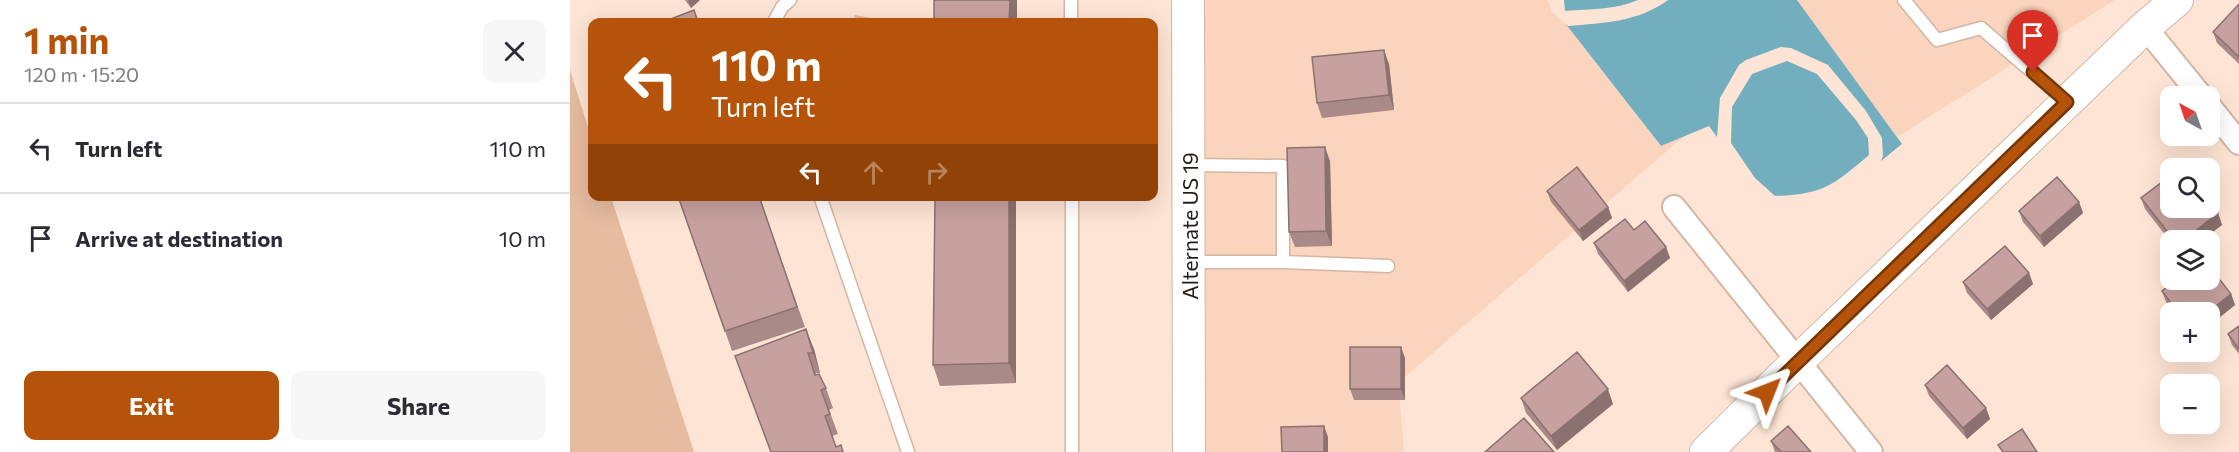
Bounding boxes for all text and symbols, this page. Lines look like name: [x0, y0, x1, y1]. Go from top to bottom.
pin: [2007, 10, 2058, 72]
text: 1 min: [24, 17, 109, 61]
icon: arrive: [2016, 19, 2049, 52]
button: close: [483, 20, 546, 83]
text: 110 m: [711, 38, 822, 90]
icon: left: [612, 42, 690, 120]
text: 120 m · 15:20: [24, 62, 139, 86]
north arrow: [2160, 86, 2220, 146]
map controls: [2160, 86, 2220, 434]
text: Turn left: [711, 90, 815, 123]
icon: left: [24, 132, 57, 165]
text: Turn left: [75, 135, 162, 162]
text: 110 m: [489, 135, 546, 162]
street label: Alternate US 19: [1177, 152, 1202, 300]
icon: left: [794, 156, 827, 189]
icon: ahead: [857, 156, 890, 189]
icon: right: [920, 156, 953, 189]
button: search: [2160, 158, 2220, 218]
icon: arrive: [24, 222, 57, 255]
text: Arrive at destination: [75, 225, 283, 252]
text: 10 m: [499, 225, 546, 252]
button: layers: [2160, 230, 2220, 290]
button: +: [2160, 302, 2220, 362]
position arrow: [1735, 360, 1799, 424]
button: Exit: [24, 371, 279, 440]
button: Share: [291, 371, 546, 440]
button: −: [2160, 374, 2220, 434]

